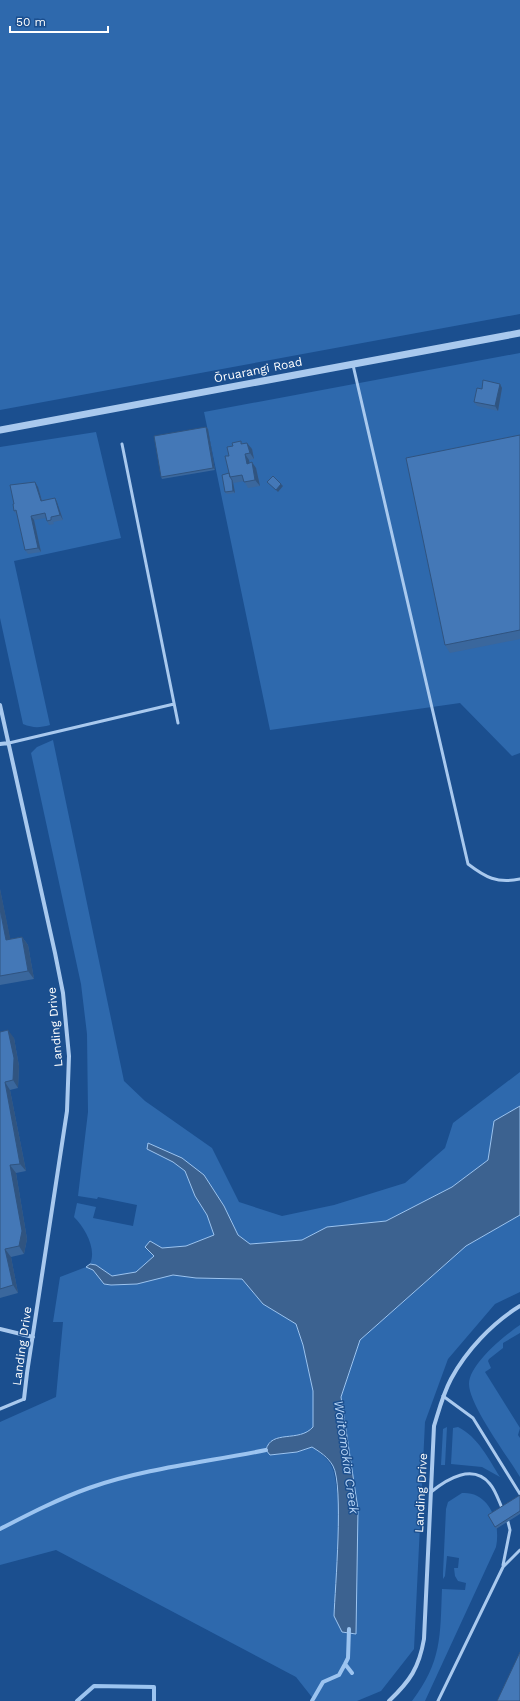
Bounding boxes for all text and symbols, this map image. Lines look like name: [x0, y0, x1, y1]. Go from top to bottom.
scale bar: [10, 8, 108, 34]
text: 50 m: [16, 15, 46, 29]
street label: Ōruarangi Road: [213, 355, 303, 385]
street label: Landing Drive: [45, 987, 65, 1067]
street label: Landing Drive: [10, 1305, 34, 1387]
water label: Waitomokia Creek: [331, 1399, 362, 1516]
street label: Landing Drive: [412, 1453, 430, 1533]

